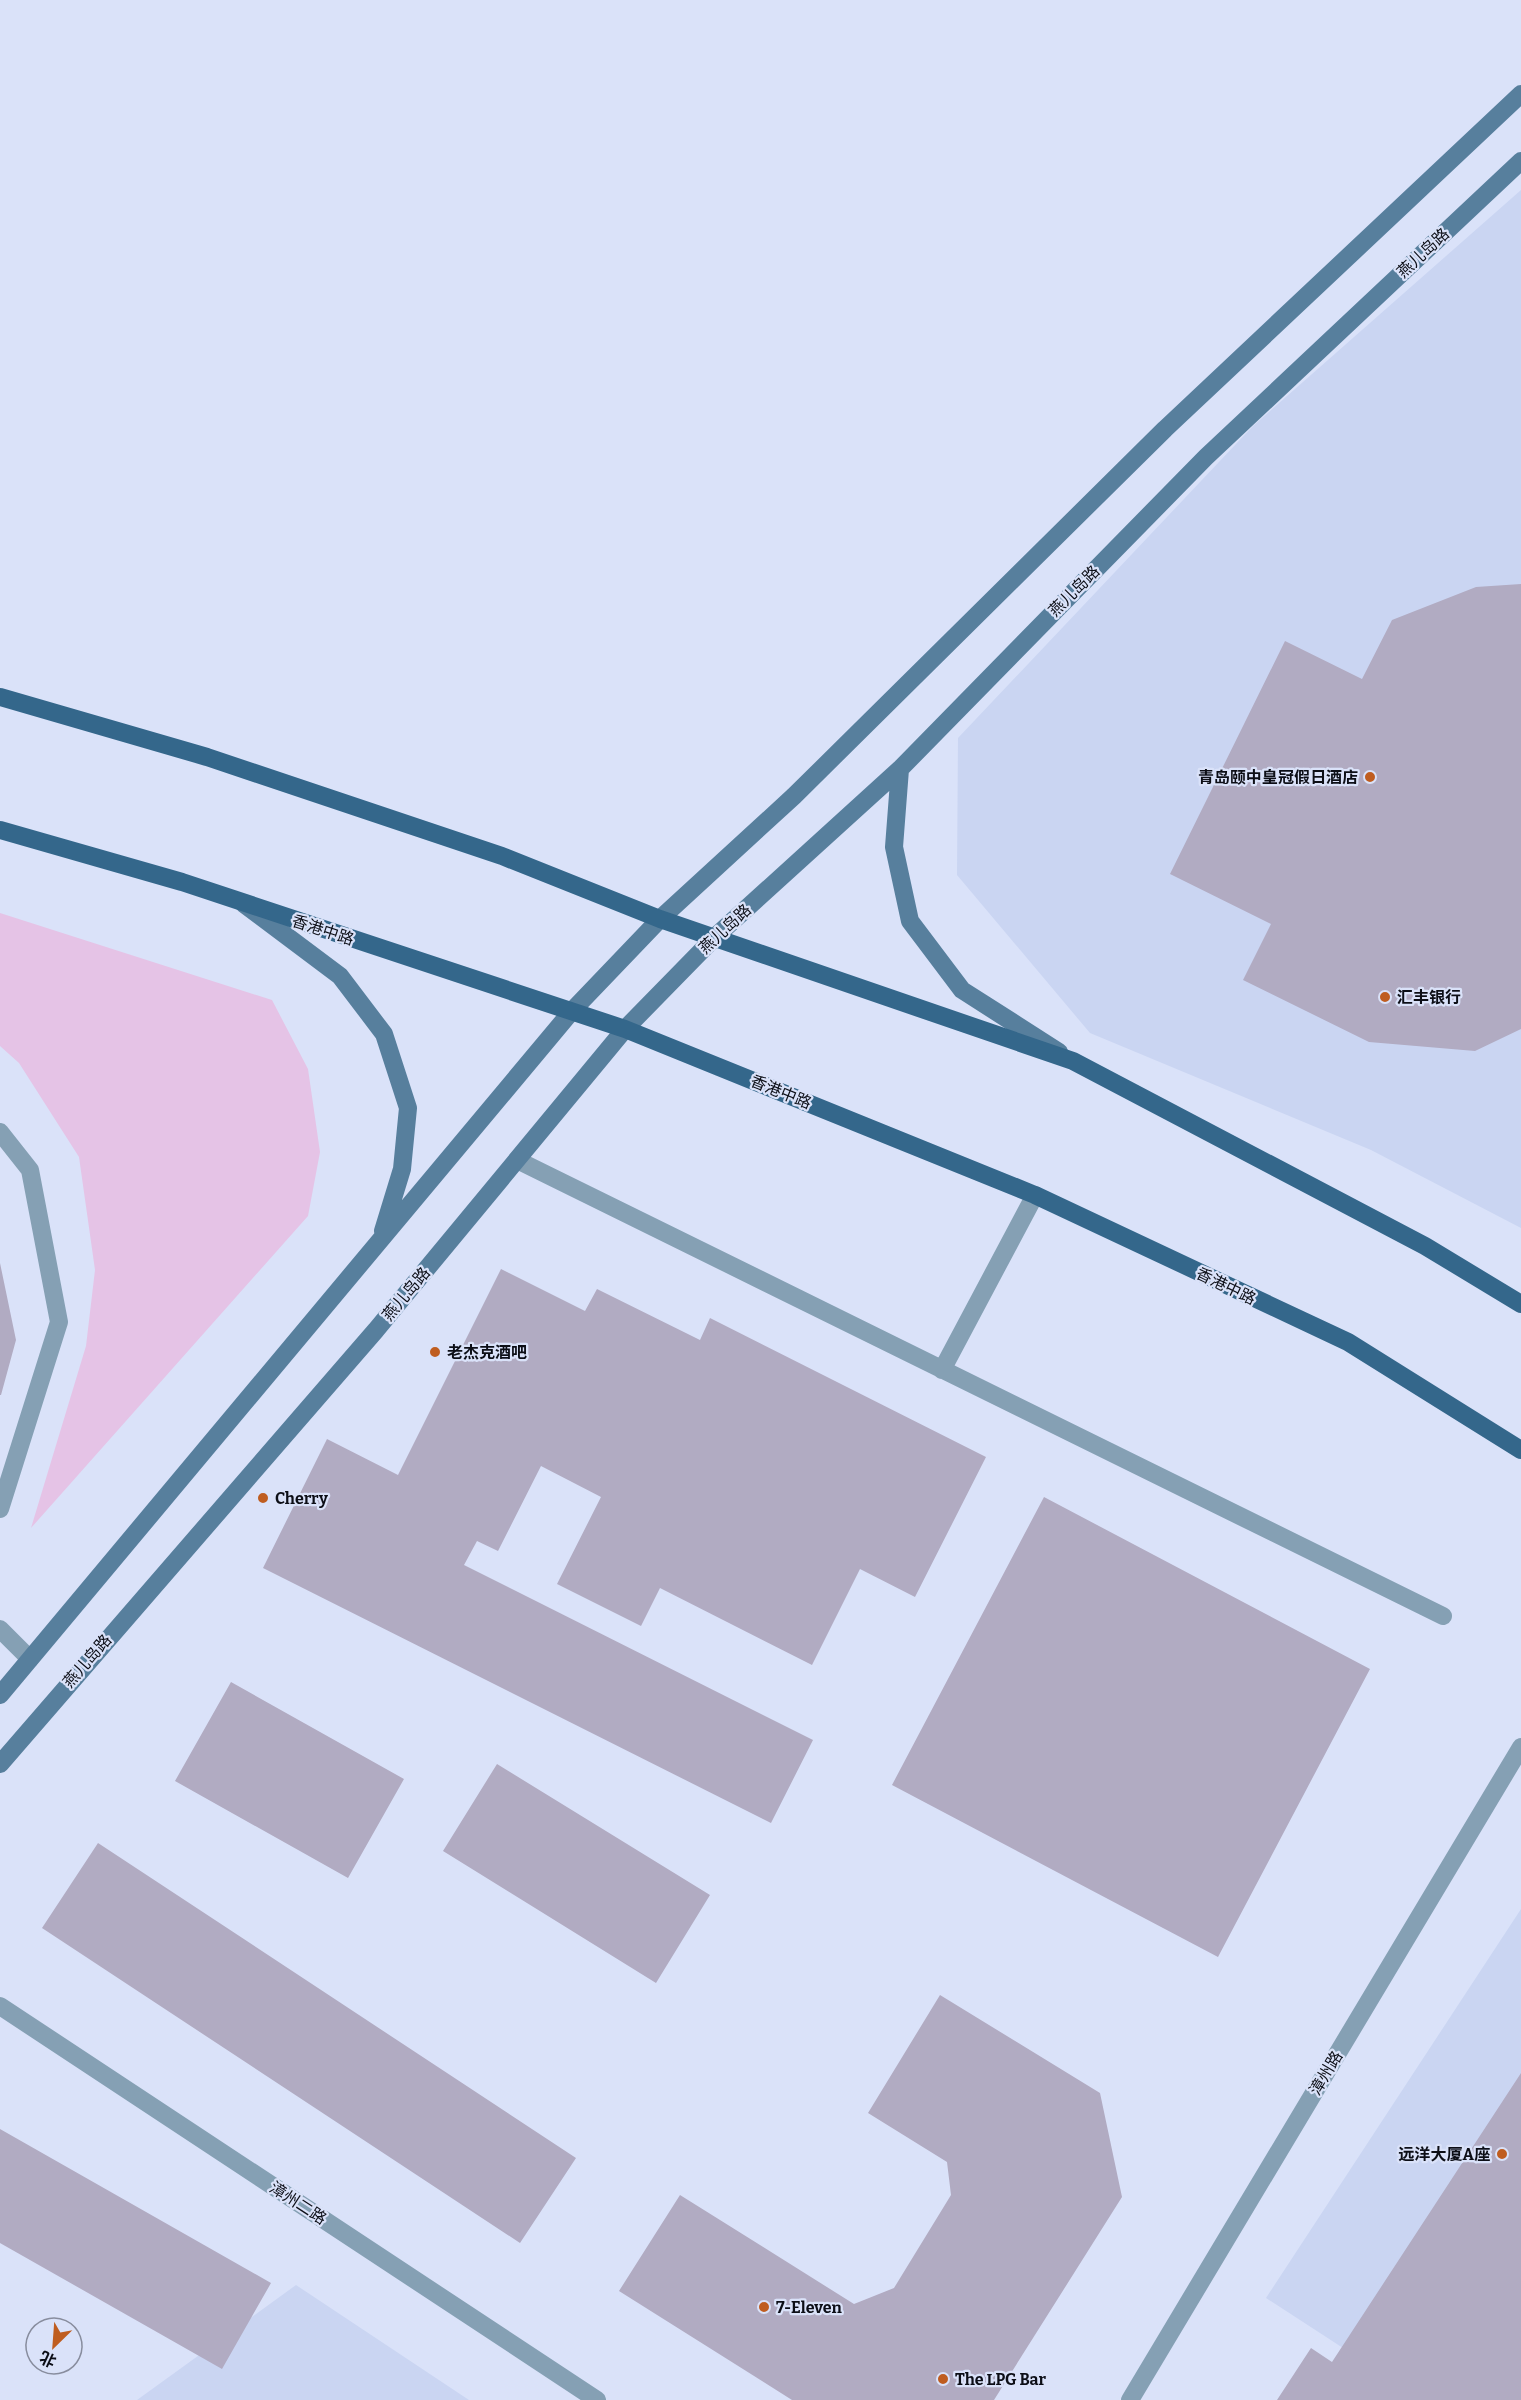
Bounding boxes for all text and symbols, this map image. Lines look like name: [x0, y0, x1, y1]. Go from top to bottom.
street label: 燕儿岛路: [1393, 224, 1453, 282]
street label: 燕儿岛路: [1045, 562, 1103, 620]
place label: 青岛颐中皇冠假日酒店: [1198, 768, 1358, 787]
marker: 青岛颐中皇冠假日酒店: [1363, 770, 1377, 784]
street label: 燕儿岛路: [695, 900, 755, 958]
street label: 香港中路: [290, 911, 356, 949]
place label: 汇丰银行: [1397, 988, 1461, 1007]
marker: 汇丰银行: [1378, 990, 1392, 1004]
street label: 香港中路: [748, 1071, 814, 1113]
street label: 燕儿岛路: [378, 1263, 434, 1325]
street label: 香港中路: [1193, 1263, 1259, 1309]
place label: 老杰克酒吧: [447, 1343, 527, 1362]
marker: 老杰克酒吧: [428, 1345, 442, 1359]
place label: Cherry: [275, 1489, 328, 1508]
marker: Cherry: [256, 1491, 270, 1505]
street label: 燕儿岛路: [59, 1631, 115, 1691]
street label: 漳州路: [1305, 2048, 1347, 2098]
place label: 远洋大厦A座: [1399, 2145, 1490, 2164]
marker: 远洋大厦A座: [1495, 2147, 1509, 2161]
street label: 漳州二路: [266, 2178, 330, 2228]
place label: 7-Eleven: [776, 2298, 843, 2317]
marker: 7-Eleven: [757, 2300, 771, 2314]
north arrow: [24, 2316, 84, 2376]
text: 北: [37, 2347, 59, 2371]
place label: The LPG Bar: [955, 2370, 1047, 2389]
marker: The LPG Bar: [936, 2372, 950, 2386]

